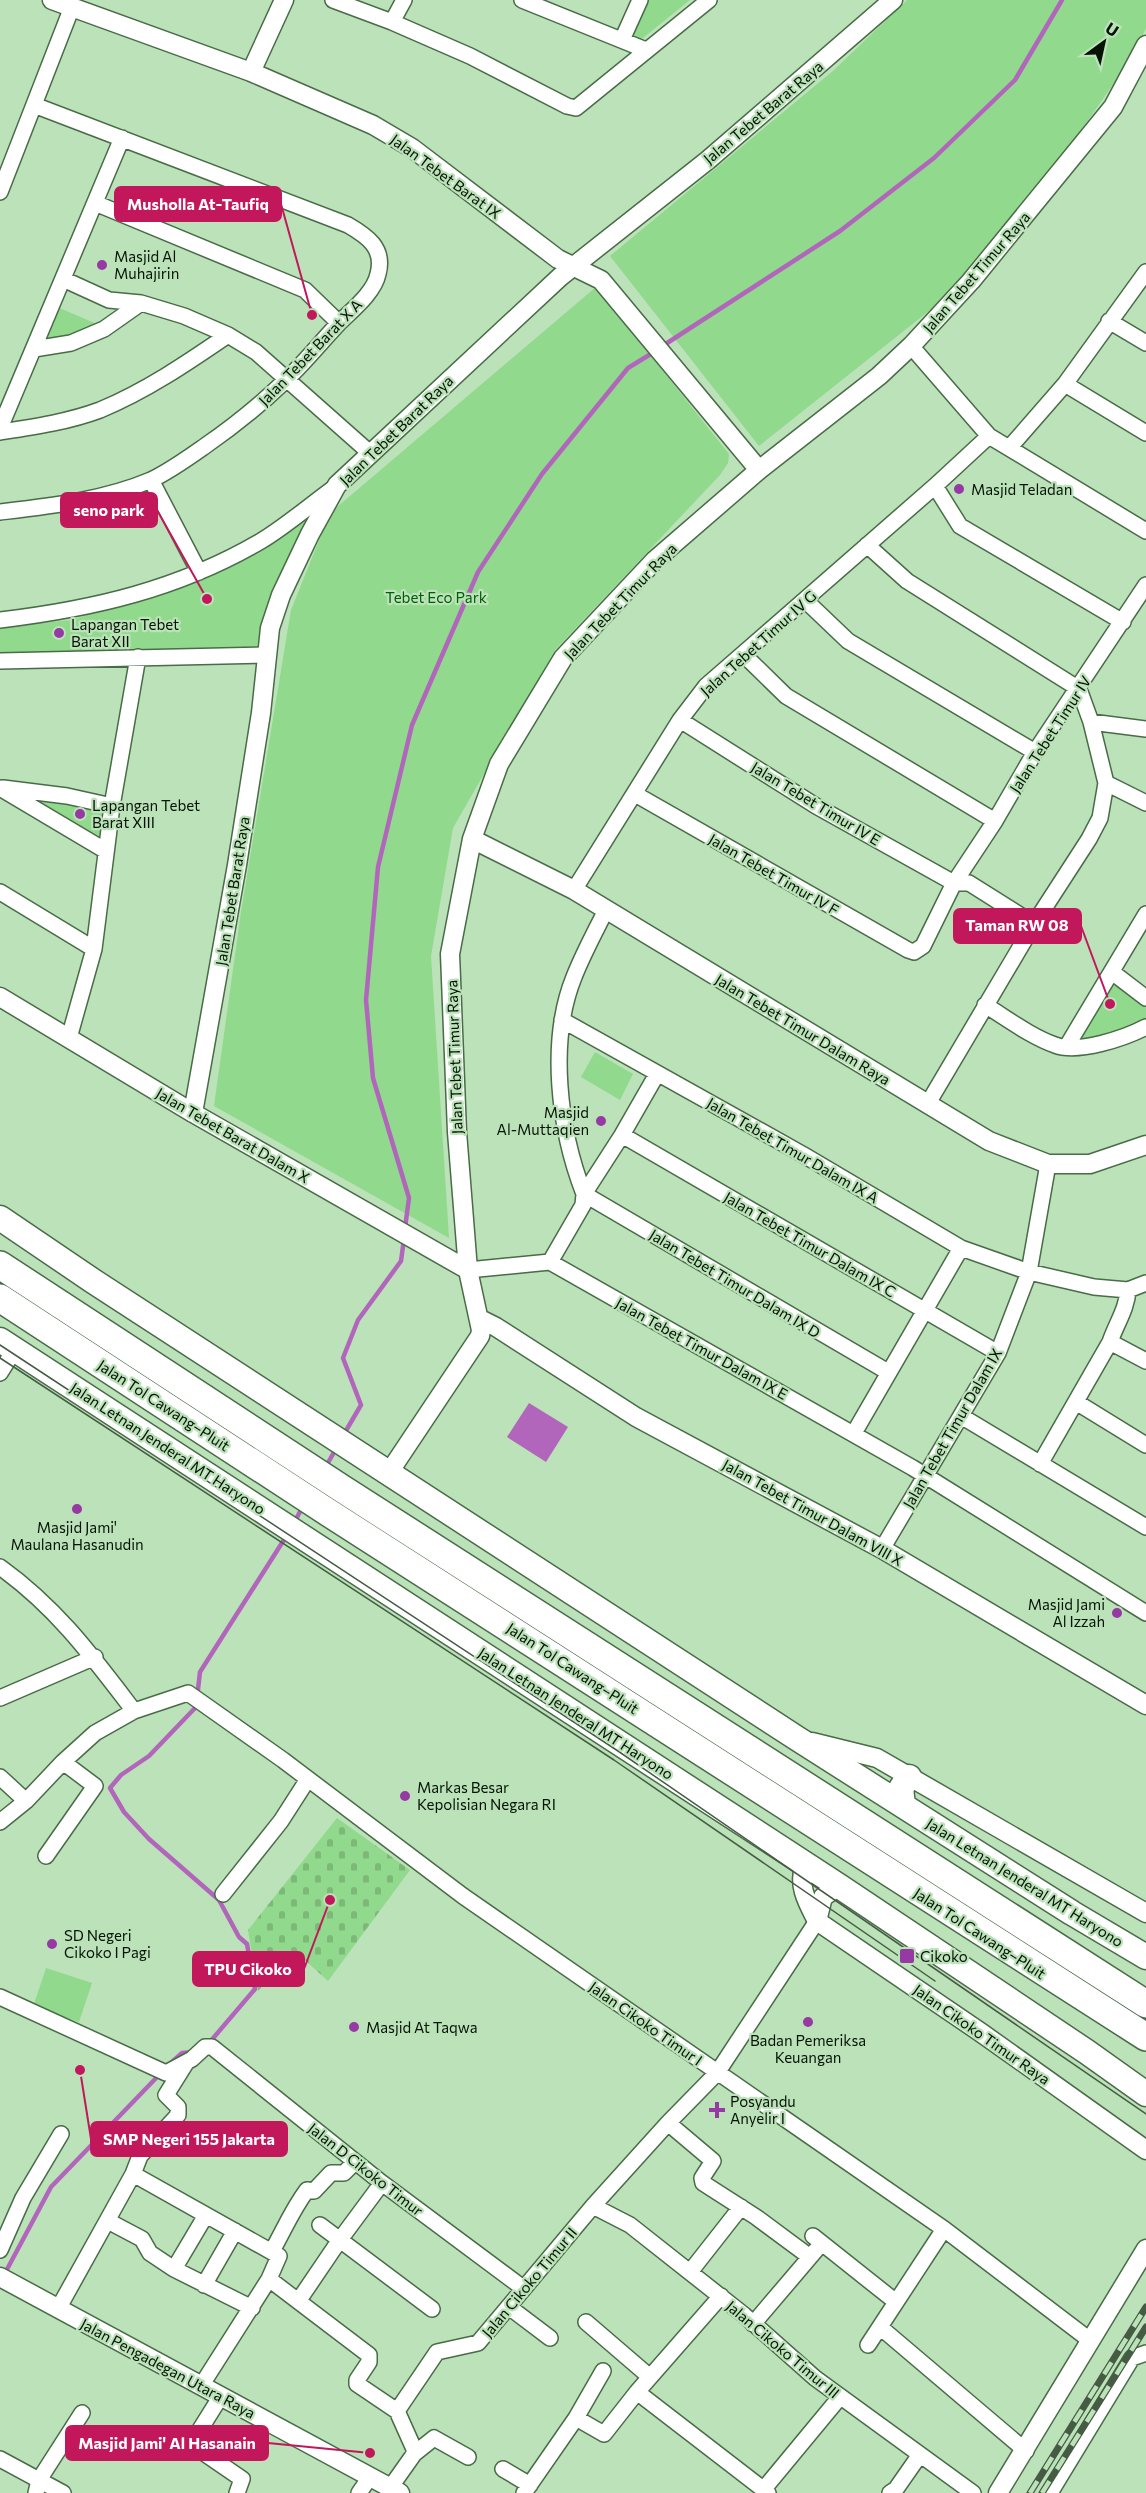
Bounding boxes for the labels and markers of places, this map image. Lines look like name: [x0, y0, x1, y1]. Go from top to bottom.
callout: Musholla At-Taufiq: [115, 187, 281, 221]
place label: Masjid Al Muhajirin: [114, 247, 179, 282]
marker: Masjid Al Muhajirin: [95, 258, 109, 272]
place label: Masjid Teladan: [971, 480, 1072, 498]
marker: Masjid Teladan: [952, 482, 966, 496]
callout: seno park: [61, 493, 157, 527]
place label: Lapangan Tebet Barat XII: [71, 615, 179, 650]
marker: Lapangan Tebet Barat XII: [52, 626, 66, 640]
place label: Lapangan Tebet Barat XIII: [92, 796, 200, 831]
marker: Lapangan Tebet Barat XIII: [73, 807, 87, 821]
callout: Taman RW 08: [954, 909, 1081, 943]
place label: Masjid Al-Muttaqien: [497, 1103, 589, 1138]
marker: Masjid Al-Muttaqien: [594, 1114, 608, 1128]
marker: Masjid Jami' Maulana Hasanudin: [70, 1502, 84, 1516]
place label: Masjid Jami' Maulana Hasanudin: [10, 1518, 144, 1553]
place label: Masjid Jami Al Izzah: [1028, 1595, 1105, 1630]
marker: Masjid Jami Al Izzah: [1110, 1606, 1124, 1620]
place label: Markas Besar Kepolisian Negara RI: [417, 1778, 556, 1813]
marker: Markas Besar Kepolisian Negara RI: [398, 1789, 412, 1803]
place label: SD Negeri Cikoko I Pagi: [64, 1926, 151, 1961]
marker: SD Negeri Cikoko I Pagi: [45, 1937, 59, 1951]
marker: Cikoko: [898, 1947, 916, 1965]
place label: Cikoko: [920, 1947, 968, 1965]
callout: TPU Cikoko: [193, 1952, 304, 1986]
marker: Badan Pemeriksa Keuangan: [801, 2015, 815, 2029]
place label: Masjid At Taqwa: [366, 2018, 478, 2036]
marker: Masjid At Taqwa: [347, 2020, 361, 2034]
place label: Badan Pemeriksa Keuangan: [750, 2031, 866, 2066]
place label: Posyandu Anyelir I: [730, 2092, 796, 2127]
marker: Posyandu Anyelir I: [708, 2101, 726, 2119]
callout: SMP Negeri 155 Jakarta: [91, 2122, 287, 2156]
callout: Masjid Jami' Al Hasanain: [66, 2426, 268, 2460]

